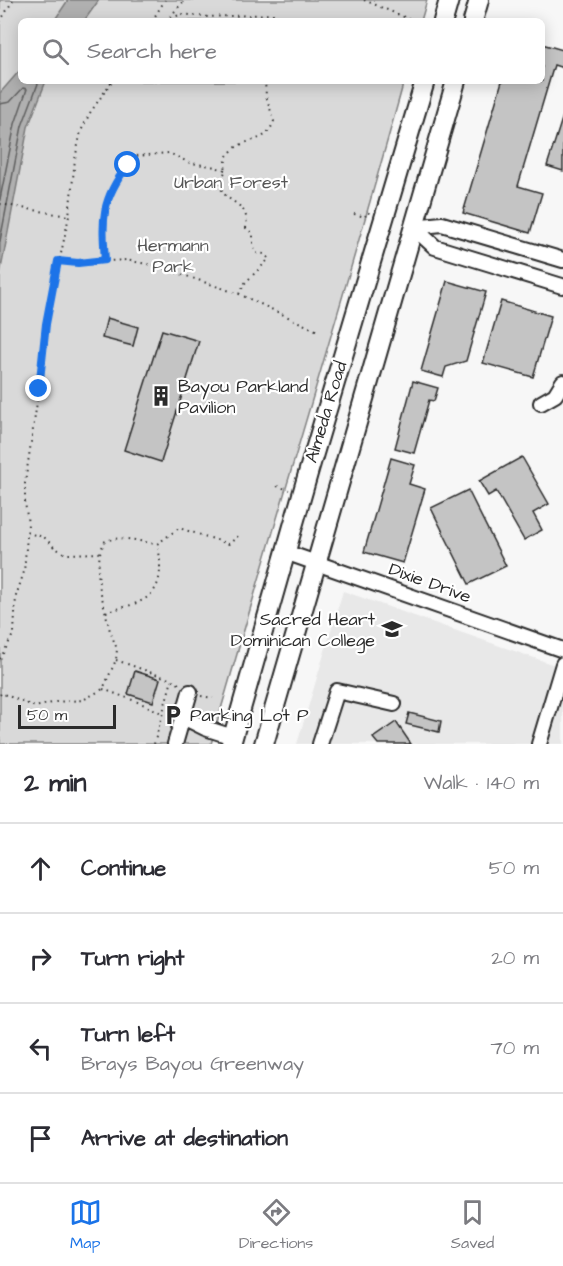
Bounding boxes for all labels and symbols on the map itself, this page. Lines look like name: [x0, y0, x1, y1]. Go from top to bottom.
route start: [114, 151, 140, 177]
park label: Urban Forest: [174, 170, 289, 195]
park label: Hermann Park: [137, 233, 209, 279]
street label: Almeda Road: [299, 358, 353, 466]
place label: Bayou Parkland Pavilion: [178, 374, 308, 420]
route end: [25, 375, 51, 401]
building icon: Bayou Parkland Pavilion: [149, 384, 173, 408]
street label: Dixie Drive: [385, 557, 475, 610]
place label: Sacred Heart Dominican College: [231, 607, 376, 654]
school or university icon: Sacred Heart Dominican College: [380, 617, 404, 641]
scale bar: [18, 702, 116, 730]
parking icon: Parking Lot P: [161, 703, 185, 727]
place label: Parking Lot P: [190, 703, 309, 729]

